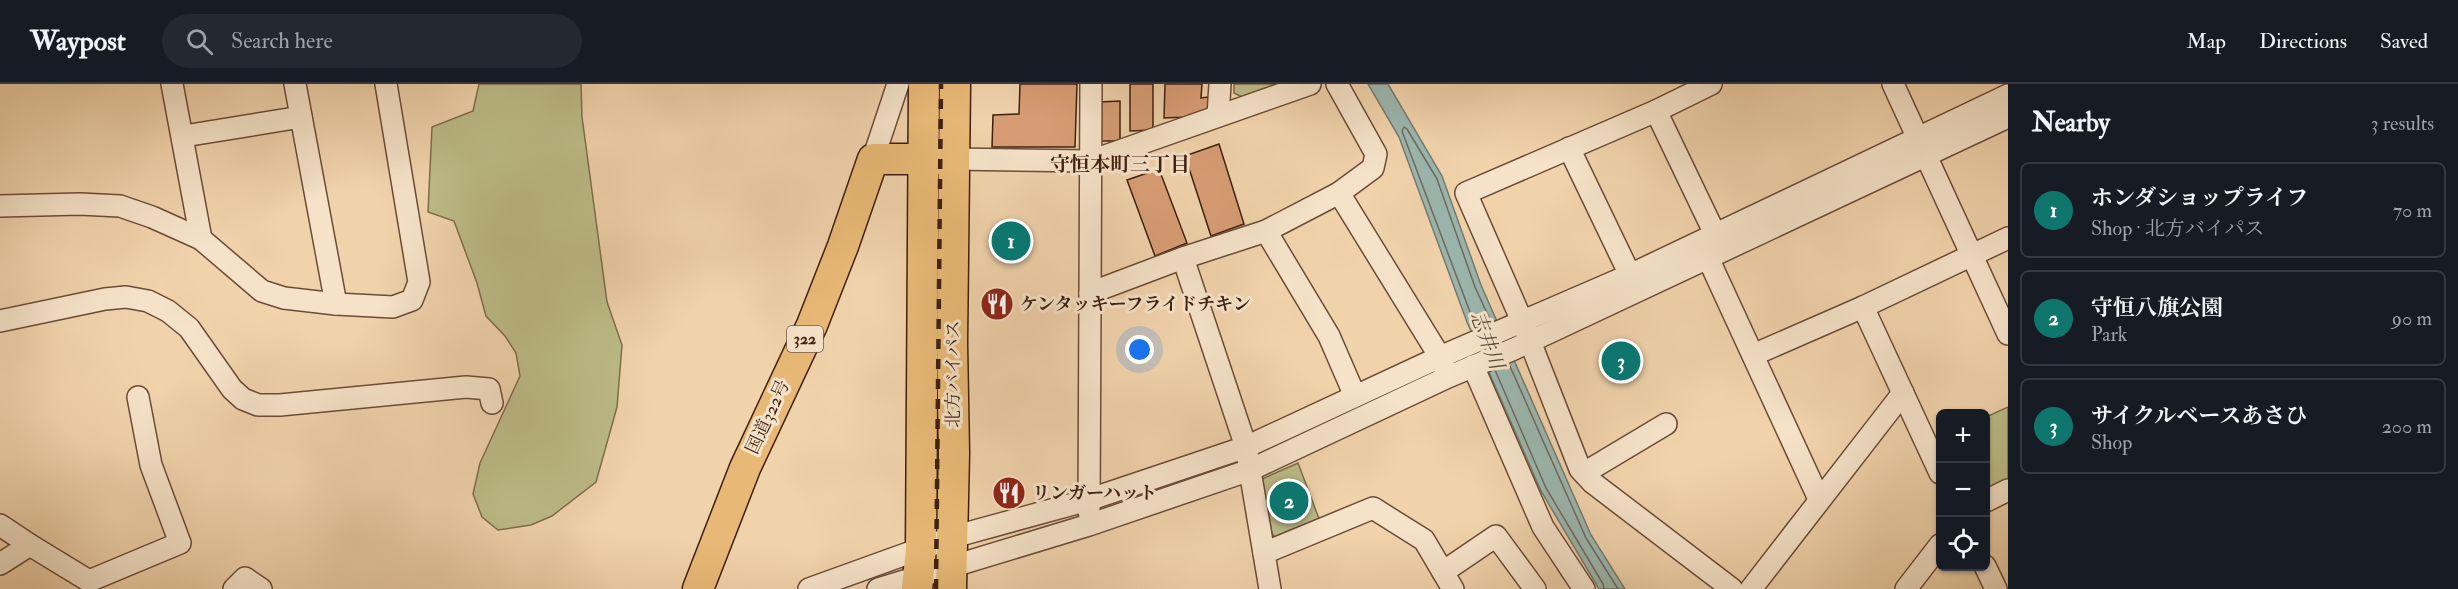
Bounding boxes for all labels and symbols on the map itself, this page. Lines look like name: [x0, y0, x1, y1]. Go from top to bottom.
district label: 守恒本町三丁目: [1050, 152, 1190, 177]
pin: 1: [992, 218, 1030, 264]
restaurant icon: ケンタッキーフライドチキン: [979, 286, 1015, 322]
place label: ケンタッキーフライドチキン: [1020, 293, 1251, 316]
water label: 志井川: [1465, 308, 1510, 374]
street label: 北方バイパス: [942, 320, 965, 428]
road number: 322: [787, 326, 823, 352]
your location: [1125, 335, 1154, 364]
pin: 3: [1602, 338, 1640, 384]
street label: 国道322号: [741, 376, 795, 458]
restaurant icon: リンガーハット: [991, 475, 1027, 511]
pin: 2: [1270, 478, 1308, 524]
place label: リンガーハット: [1032, 482, 1157, 505]

